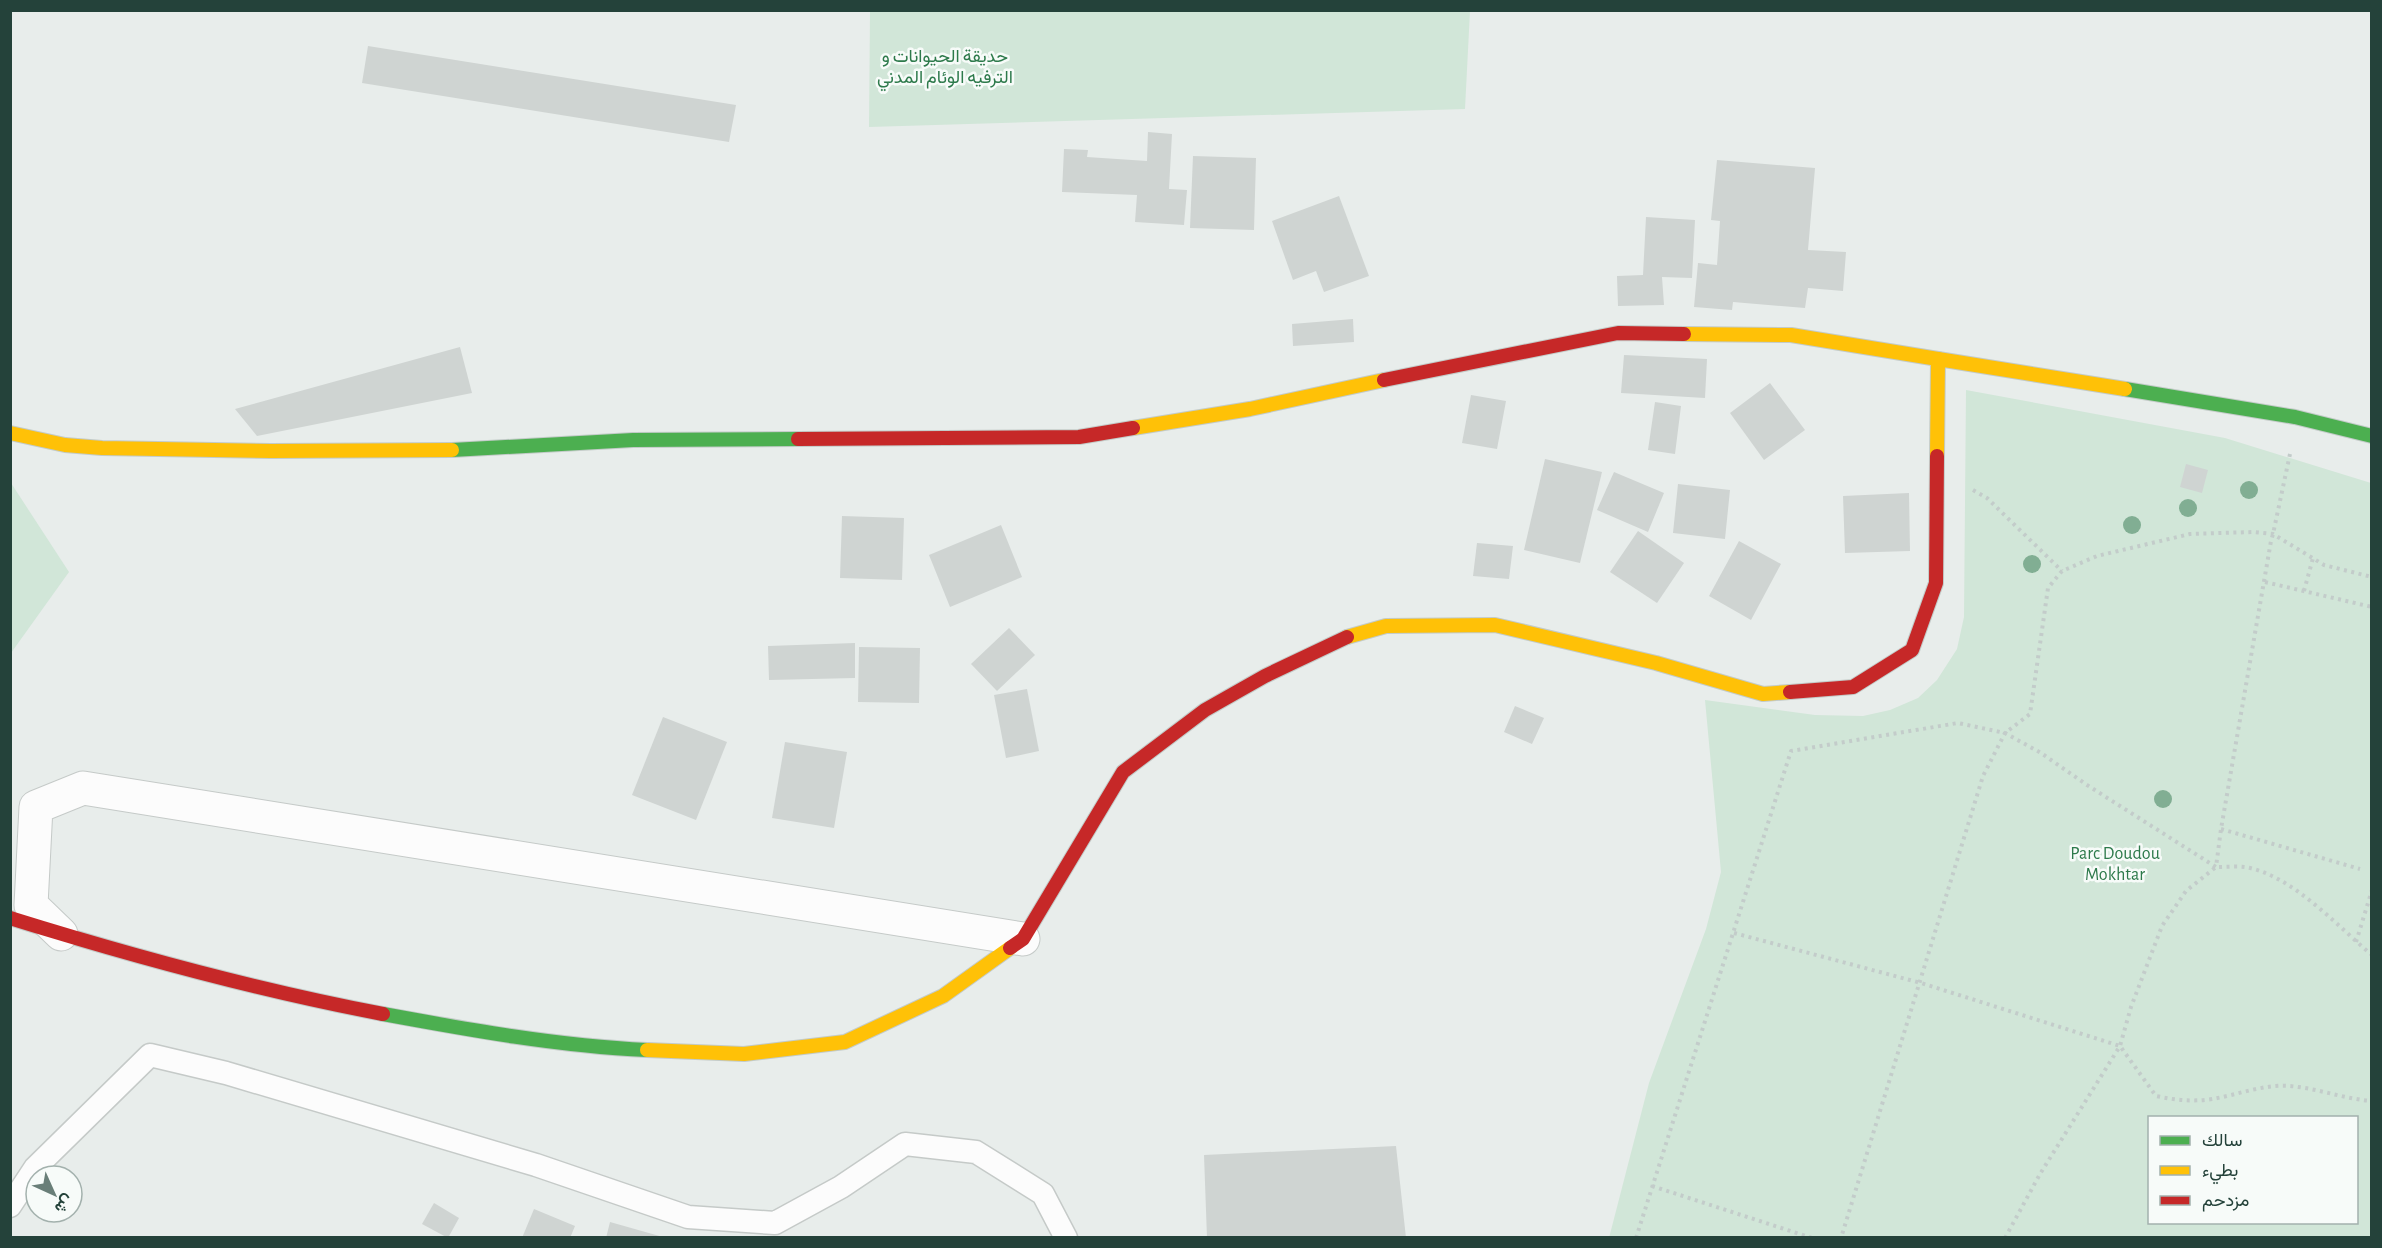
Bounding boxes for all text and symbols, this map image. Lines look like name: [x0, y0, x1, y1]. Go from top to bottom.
park label: حديقة الحيوانات و الترفيه الوئام المدني: [877, 48, 1013, 92]
park label: Parc Doudou Mokhtar: [2070, 845, 2160, 884]
legend: [2148, 1116, 2358, 1224]
text: سالك: [2202, 1132, 2242, 1150]
text: بطيء: [2202, 1162, 2238, 1185]
north arrow: [24, 1164, 84, 1224]
text: ش: [51, 1191, 76, 1216]
text: مزدحم: [2202, 1192, 2249, 1212]

